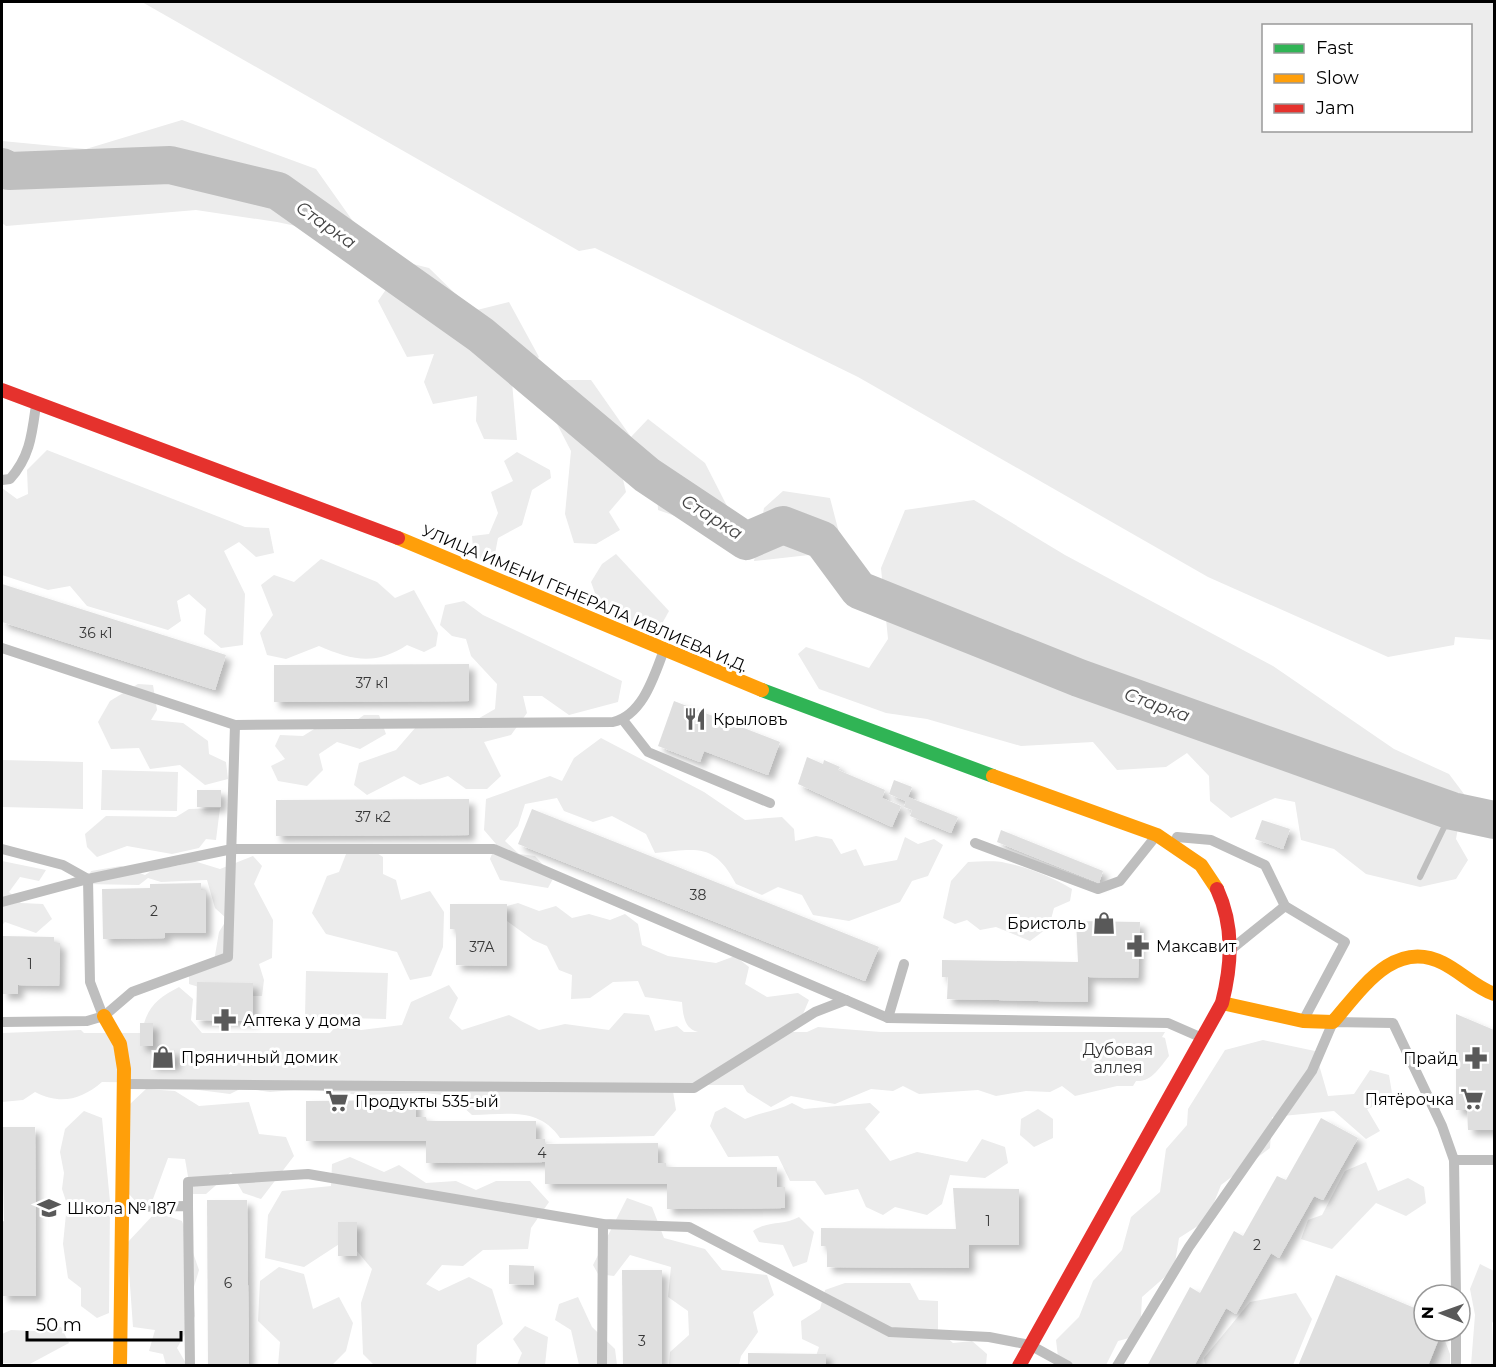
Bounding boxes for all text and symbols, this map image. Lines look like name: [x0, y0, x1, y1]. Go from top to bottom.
legend: [1262, 24, 1472, 132]
text: Fast: [1316, 37, 1354, 59]
text: Slow: [1316, 67, 1359, 89]
text: Jam: [1315, 97, 1355, 119]
water label: Старка: [292, 196, 360, 254]
water label: Старка: [677, 490, 747, 544]
street label: УЛИЦА ИМЕНИ ГЕНЕРАЛА ИВЛИЕВА И.Д.: [419, 521, 751, 676]
house number: 36 к1: [79, 624, 113, 642]
house number: 37 к1: [356, 674, 388, 692]
water label: Старка: [1121, 683, 1193, 727]
restaurant icon: Крыловъ: [682, 706, 708, 732]
place label: Крыловъ: [713, 710, 788, 729]
house number: 37 к2: [355, 808, 391, 826]
house number: 38: [690, 886, 706, 904]
house number: 2: [150, 902, 158, 920]
shop icon: Бристоль: [1091, 910, 1117, 936]
place label: Бристоль: [1007, 914, 1086, 933]
pharmacy icon: Максавит: [1125, 933, 1151, 959]
place label: Максавит: [1156, 937, 1237, 956]
house number: 37А: [469, 938, 495, 956]
house number: 1: [27, 955, 33, 973]
pharmacy icon: Аптека у дома: [212, 1007, 238, 1033]
place label: Аптека у дома: [243, 1011, 361, 1030]
park label: Дубовая аллея: [1083, 1040, 1153, 1077]
shop icon: Пряничный домик: [150, 1044, 176, 1070]
pharmacy icon: Прайд: [1463, 1045, 1489, 1071]
place label: Пряничный домик: [181, 1048, 339, 1067]
place label: Прайд: [1403, 1049, 1458, 1068]
supermarket icon: Пятёрочка: [1459, 1086, 1485, 1112]
supermarket icon: Продукты 535-ый: [324, 1088, 350, 1114]
place label: Пятёрочка: [1365, 1090, 1454, 1109]
place label: Продукты 535-ый: [355, 1092, 499, 1111]
house number: 4: [537, 1144, 547, 1162]
school or university icon: Школа № 187: [36, 1195, 62, 1221]
place label: Школа № 187: [67, 1199, 176, 1218]
house number: 1: [985, 1212, 991, 1230]
house number: 2: [1253, 1236, 1261, 1254]
house number: 6: [224, 1274, 233, 1292]
north arrow: [1412, 1283, 1472, 1343]
scale bar: [27, 1304, 182, 1342]
text: N: [1418, 1306, 1437, 1319]
text: 50 m: [36, 1314, 82, 1336]
house number: 3: [638, 1332, 646, 1350]

